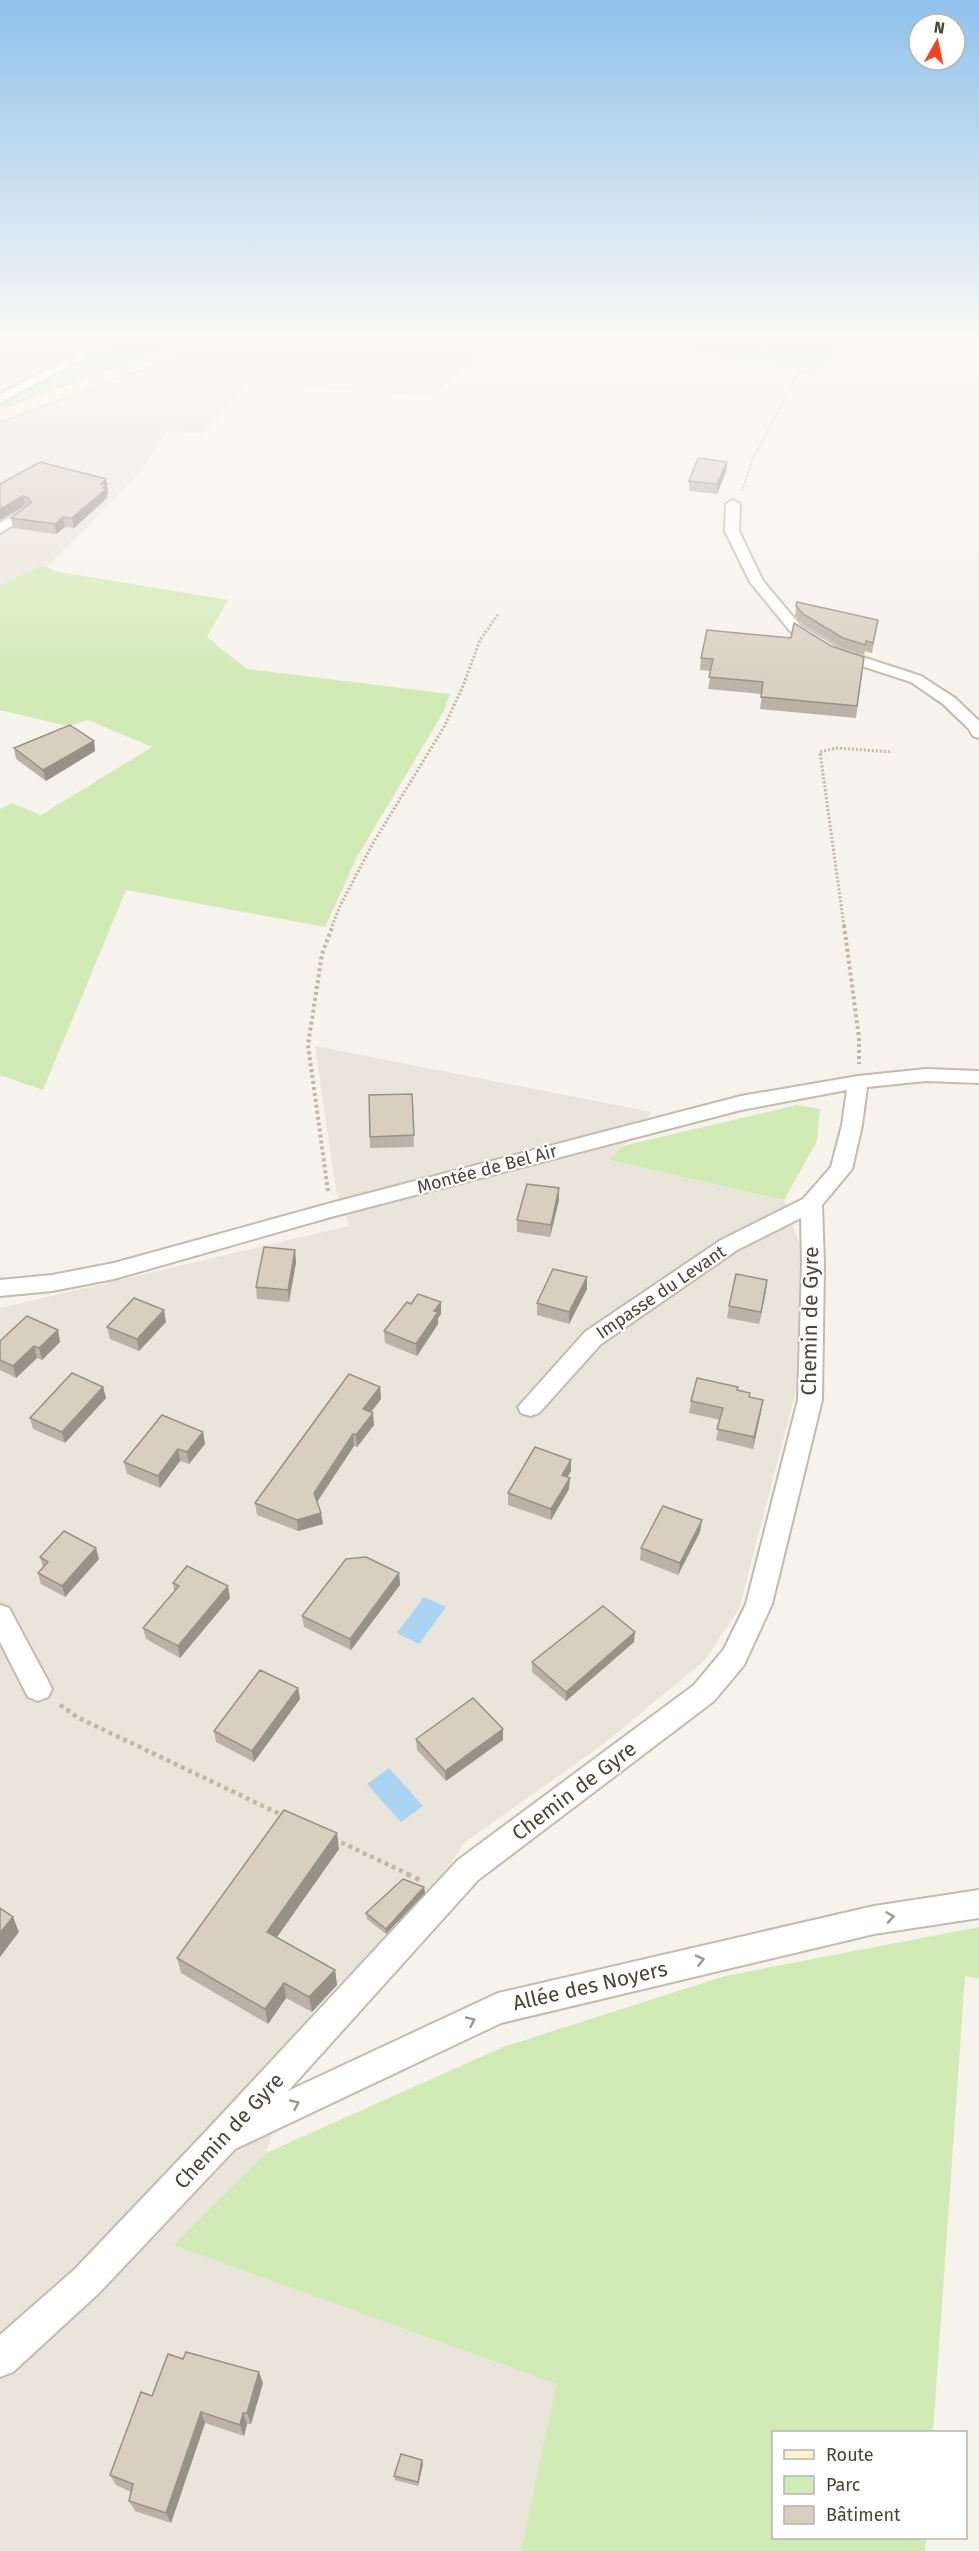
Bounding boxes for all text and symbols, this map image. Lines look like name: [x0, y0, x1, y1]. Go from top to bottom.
north arrow: [907, 12, 967, 72]
text: N: [933, 17, 946, 38]
street label: Montée de Bel Air: [415, 1140, 560, 1198]
street label: Impasse du Levant: [592, 1240, 730, 1344]
street label: Chemin de Gyre: [796, 1246, 824, 1396]
street label: Chemin de Gyre: [507, 1736, 641, 1846]
one-way arrow: [885, 1912, 894, 1924]
one-way arrow: [694, 1955, 704, 1968]
street label: Allée des Noyers: [510, 1956, 670, 2016]
one-way arrow: [465, 2016, 476, 2028]
street label: Chemin de Gyre: [169, 2068, 289, 2194]
one-way arrow: [288, 2100, 299, 2112]
legend: [772, 2431, 967, 2539]
text: Route: [826, 2444, 874, 2466]
text: Parc: [826, 2474, 861, 2496]
text: Bâtiment: [826, 2504, 901, 2526]

